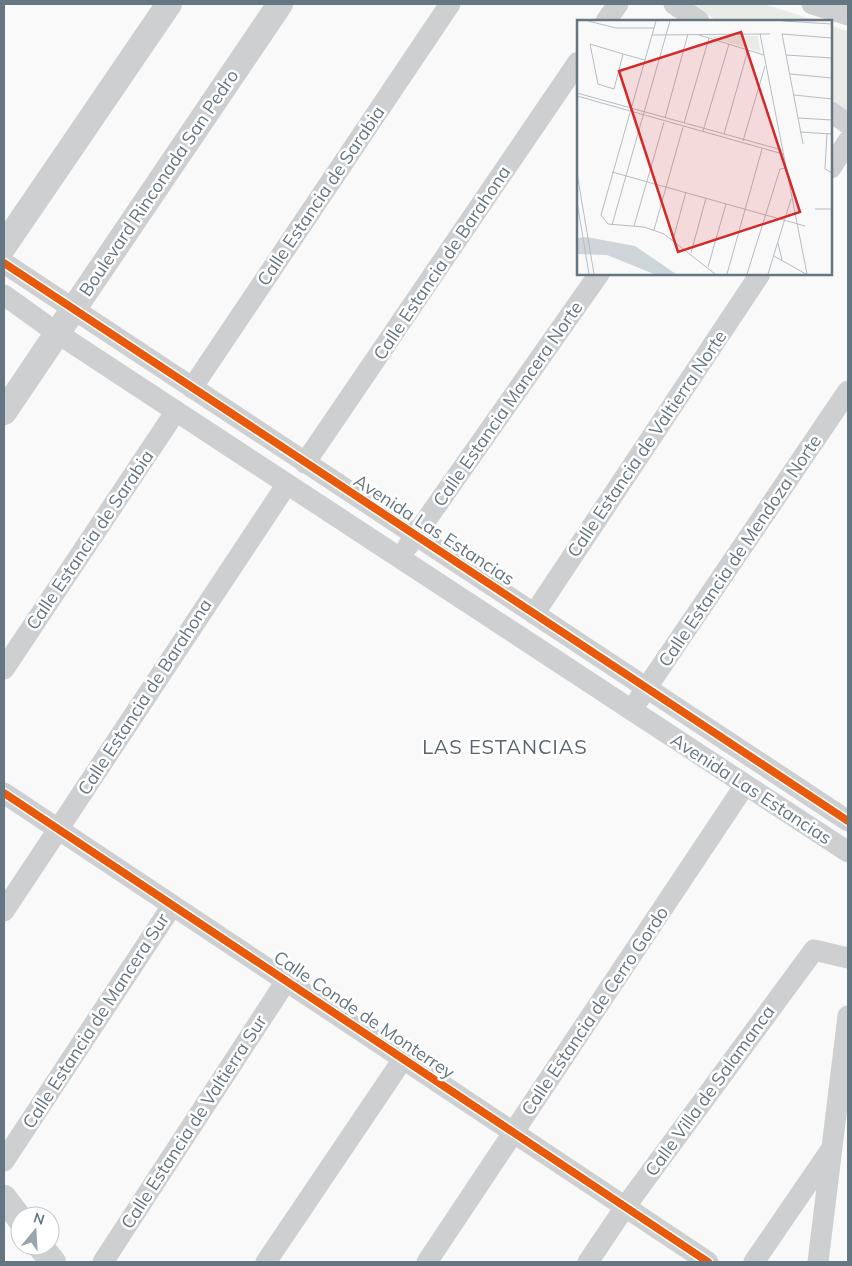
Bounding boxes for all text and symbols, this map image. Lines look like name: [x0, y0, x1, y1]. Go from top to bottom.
inset map: [577, 20, 832, 275]
street label: Boulevard Rinconada San Pedro: [74, 65, 243, 301]
street label: Calle Estancia de Sarabia: [252, 101, 389, 290]
street label: Calle Estancia de Barahona: [368, 161, 515, 364]
street label: Calle Estancia Mancera Norte: [428, 297, 587, 511]
street label: Calle Estancia de Valtierra Norte: [562, 326, 731, 562]
street label: Calle Estancia de Mendoza Norte: [653, 430, 826, 671]
street label: Calle Estancia de Sarabia: [21, 445, 158, 634]
street label: Avenida Las Estancias: [350, 469, 519, 590]
street label: Calle Estancia de Barahona: [73, 594, 217, 799]
street label: Avenida Las Estancias: [667, 728, 836, 849]
district label: LAS ESTANCIAS: [422, 734, 588, 759]
street label: Calle Estancia de Cerro Gordo: [516, 902, 673, 1120]
street label: Calle Estancia de Mancera Sur: [17, 908, 174, 1133]
street label: Calle Conde de Monterrey: [269, 945, 460, 1084]
street label: Calle Villa de Salamanca: [640, 1001, 779, 1181]
street label: Calle Estancia de Valtierra Sur: [116, 1010, 272, 1233]
north arrow: [10, 1206, 60, 1256]
text: N: [31, 1208, 47, 1229]

